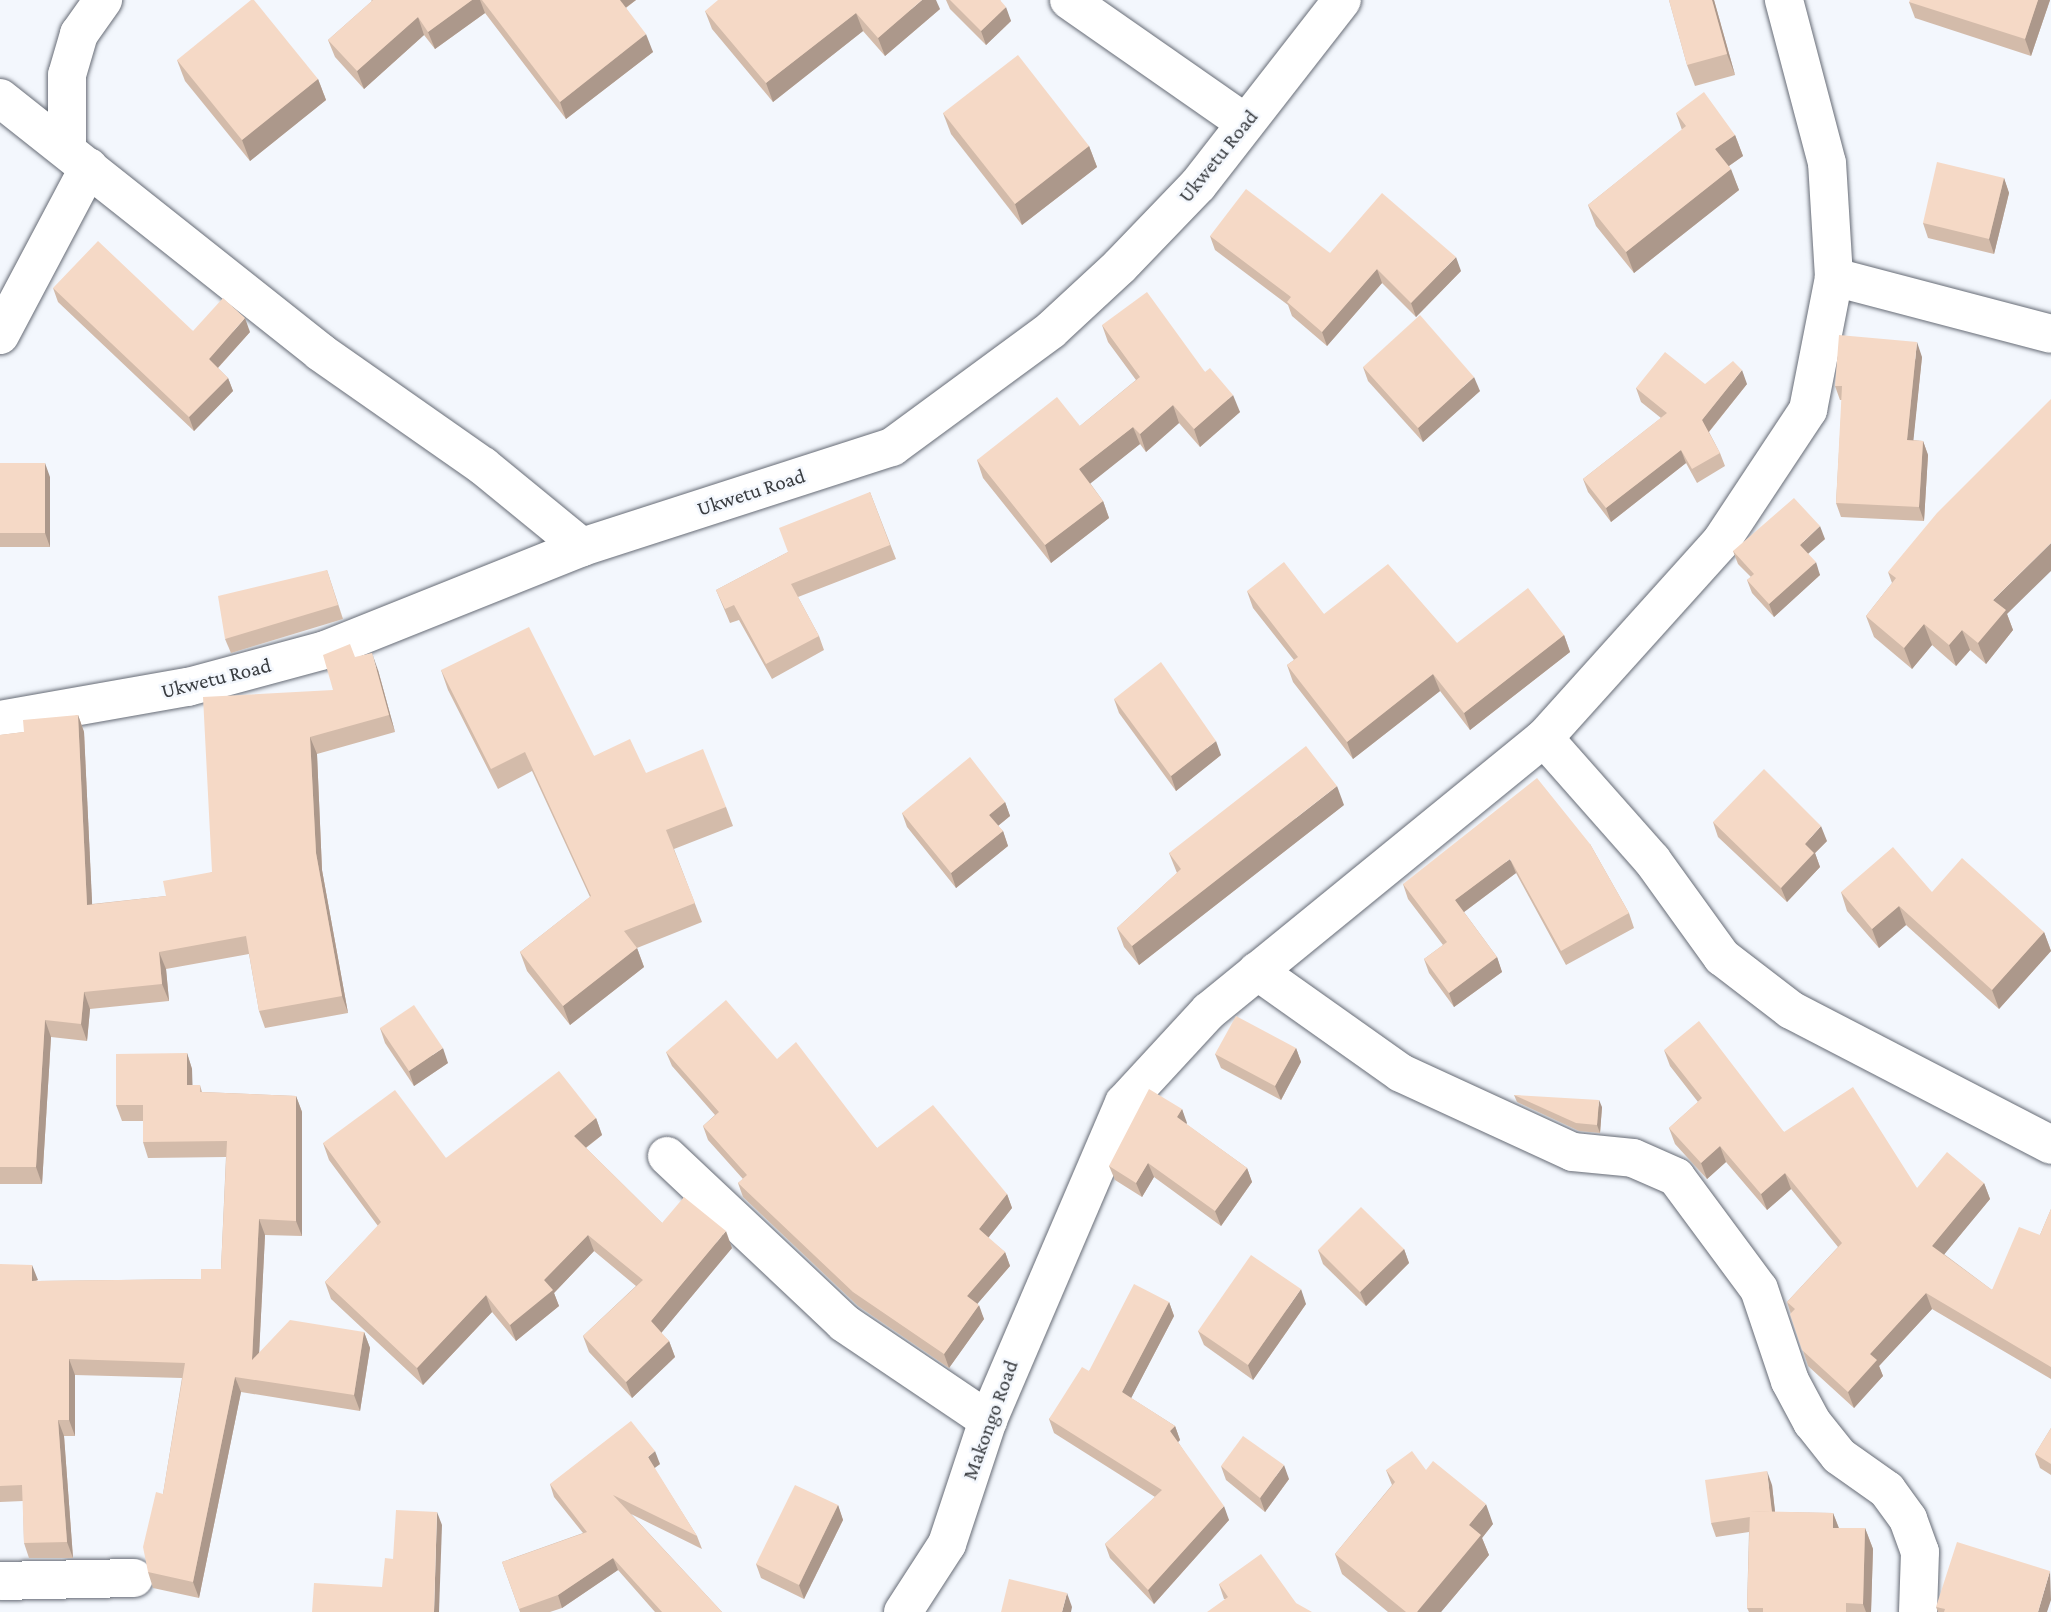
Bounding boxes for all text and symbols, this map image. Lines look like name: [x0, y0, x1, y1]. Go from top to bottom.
street label: Ukwetu Road: [1173, 104, 1263, 208]
street label: Ukwetu Road: [694, 463, 808, 521]
street label: Ukwetu Road: [158, 652, 274, 704]
street label: Makongo Road: [957, 1357, 1023, 1483]

